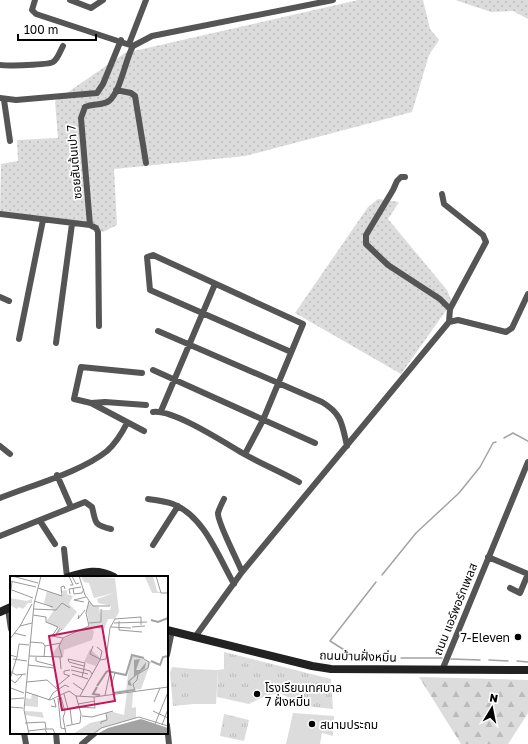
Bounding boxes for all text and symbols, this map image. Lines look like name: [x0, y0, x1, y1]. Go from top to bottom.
scale bar: [18, 16, 96, 42]
text: 100 m: [24, 22, 58, 37]
street label: ซอยสันต้นเปา 7: [63, 124, 85, 200]
street label: ถนน แอร์พอร์ทเพลส: [430, 561, 480, 657]
inset map: [10, 576, 168, 734]
place label: 7-Eleven: [460, 630, 510, 645]
marker: 7-Eleven: [513, 632, 523, 642]
street label: ถนนบ้านฝั่งหมิ่น: [319, 647, 397, 665]
place label: โรงเรียนเทศบาล 7 ฝั่งหมิ่น: [265, 680, 342, 709]
north arrow: [472, 688, 512, 728]
marker: โรงเรียนเทศบาล 7 ฝั่งหมิ่น: [252, 689, 262, 699]
text: N: [489, 691, 499, 705]
place label: สนามประถม: [320, 717, 378, 732]
marker: สนามประถม: [307, 719, 317, 729]

